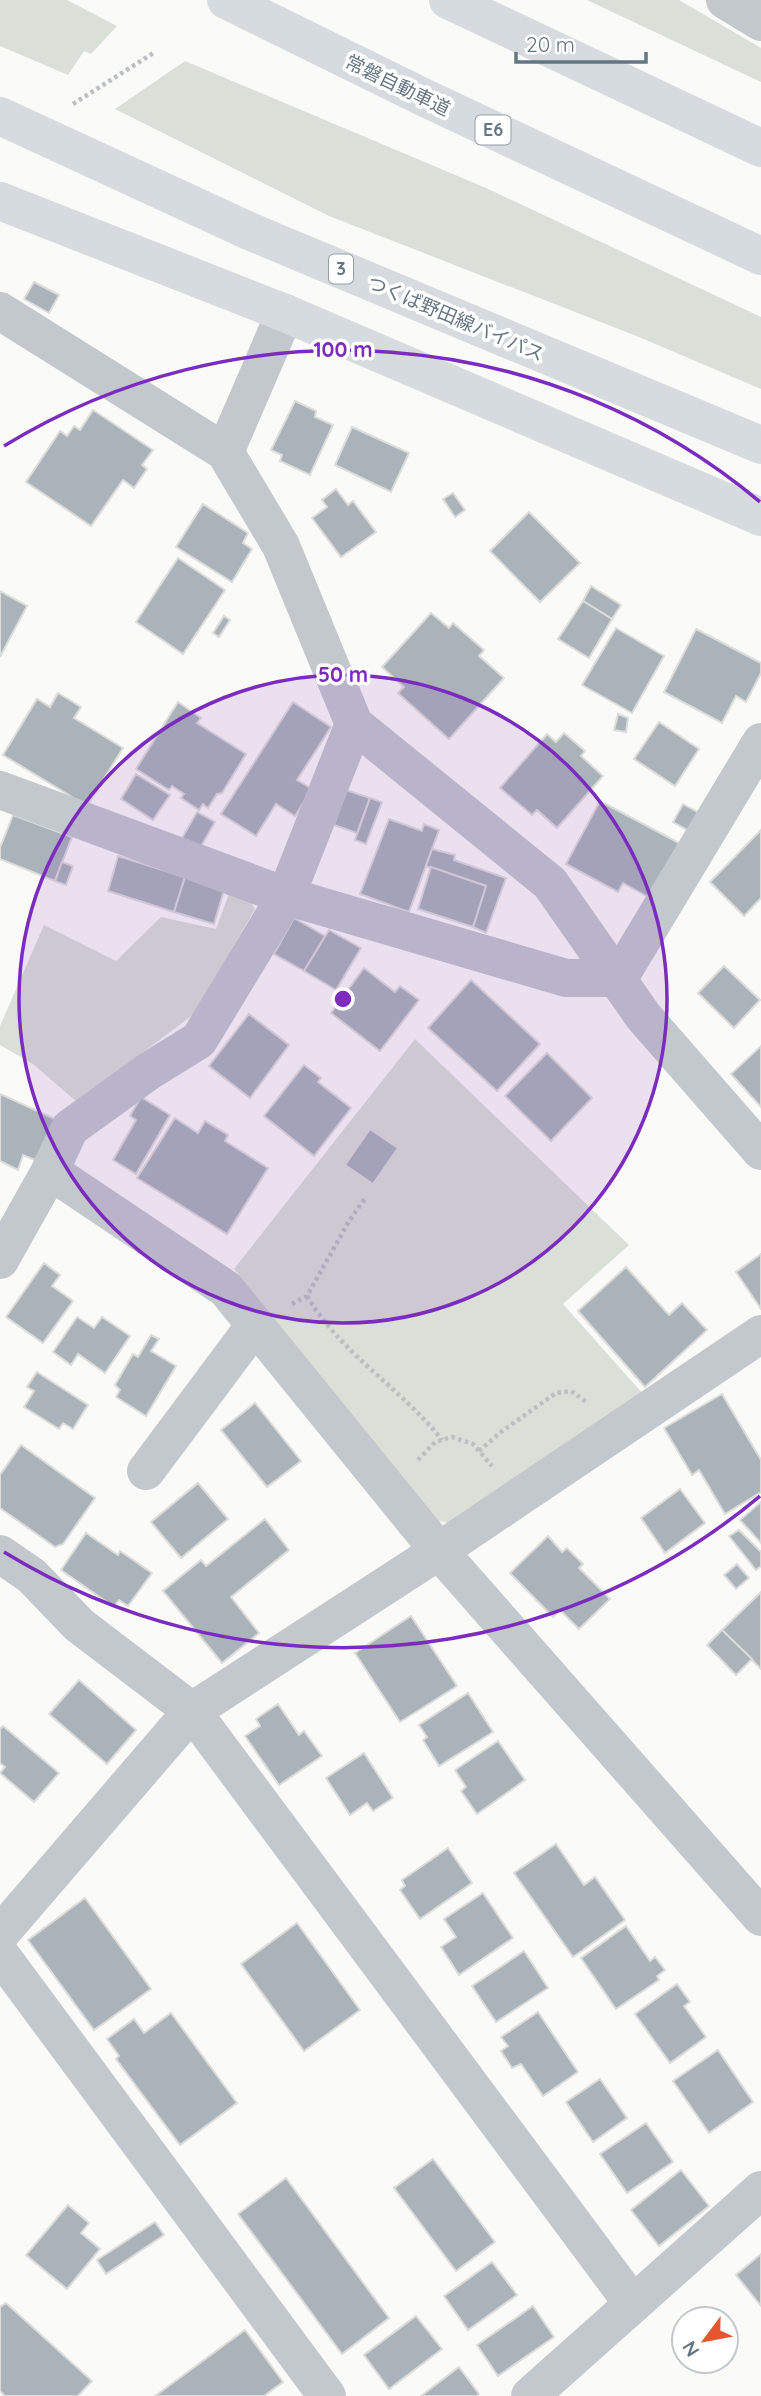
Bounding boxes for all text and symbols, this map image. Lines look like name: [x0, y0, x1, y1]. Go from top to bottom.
scale bar: [516, 21, 646, 65]
text: 20 m: [526, 31, 575, 57]
street label: 常磐自動車道: [342, 49, 454, 121]
road number: E6: [476, 116, 510, 145]
road number: 3: [329, 255, 353, 284]
street label: つくば野田線バイパス: [364, 270, 548, 366]
text: 100 m: [313, 336, 373, 362]
text: 50 m: [318, 661, 368, 687]
centre of rings: [331, 987, 355, 1011]
north arrow: [670, 2305, 740, 2375]
text: N: [677, 2337, 704, 2361]

